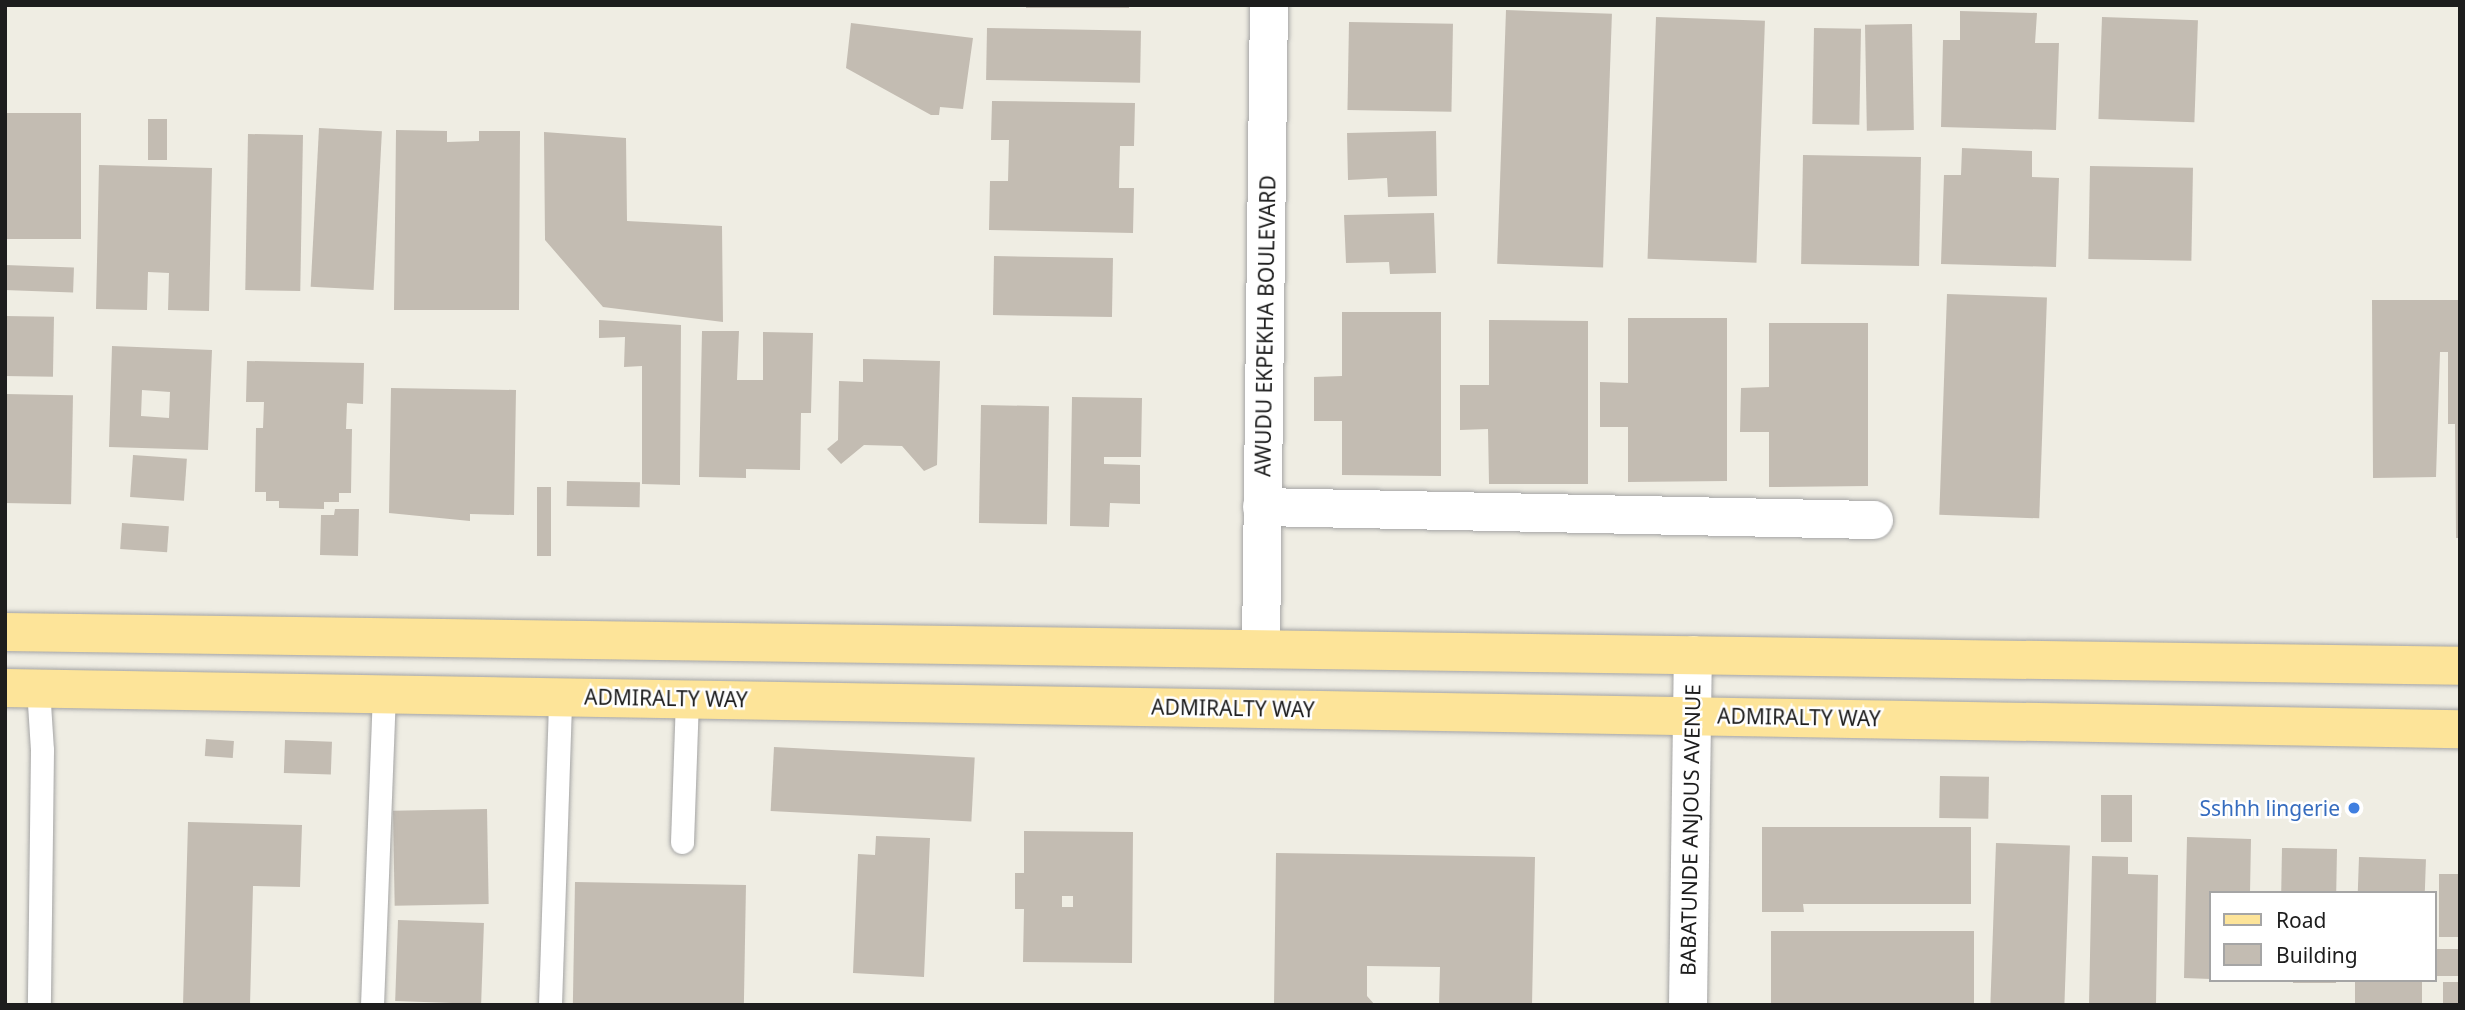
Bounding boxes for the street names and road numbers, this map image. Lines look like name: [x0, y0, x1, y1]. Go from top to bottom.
street label: AWUDU EKPEKHA BOULEVARD: [1250, 175, 1280, 477]
street label: ADMIRALTY WAY: [584, 684, 748, 712]
street label: BABATUNDE ANJOUS AVENUE: [1675, 684, 1705, 976]
street label: ADMIRALTY WAY: [1151, 694, 1315, 722]
street label: ADMIRALTY WAY: [1717, 703, 1881, 731]

